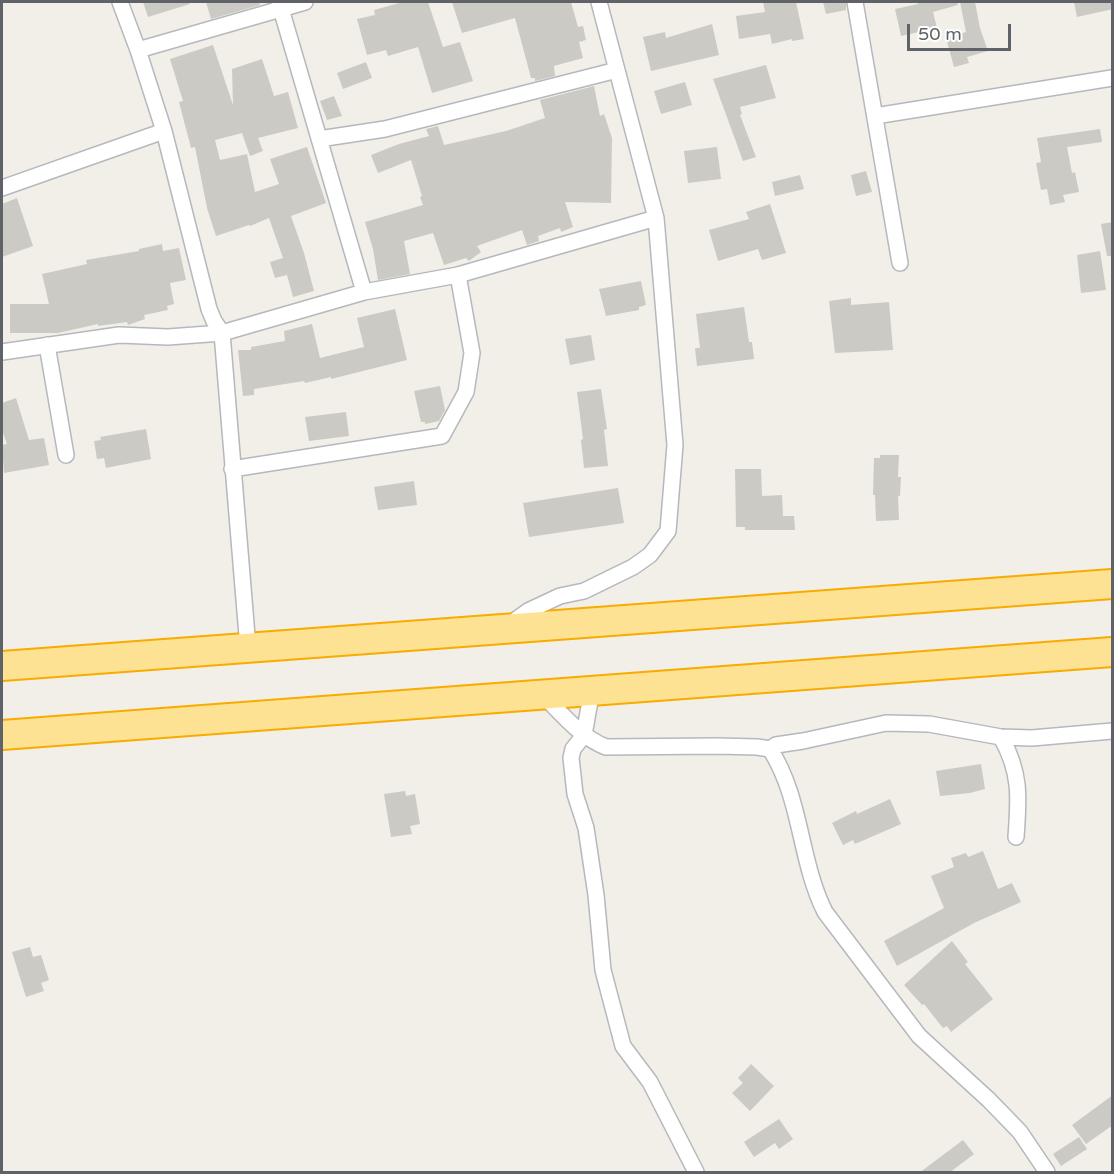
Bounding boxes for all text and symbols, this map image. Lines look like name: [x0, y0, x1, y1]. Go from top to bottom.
scale bar: [910, 12, 1014, 50]
text: 50 m: [918, 23, 962, 45]

